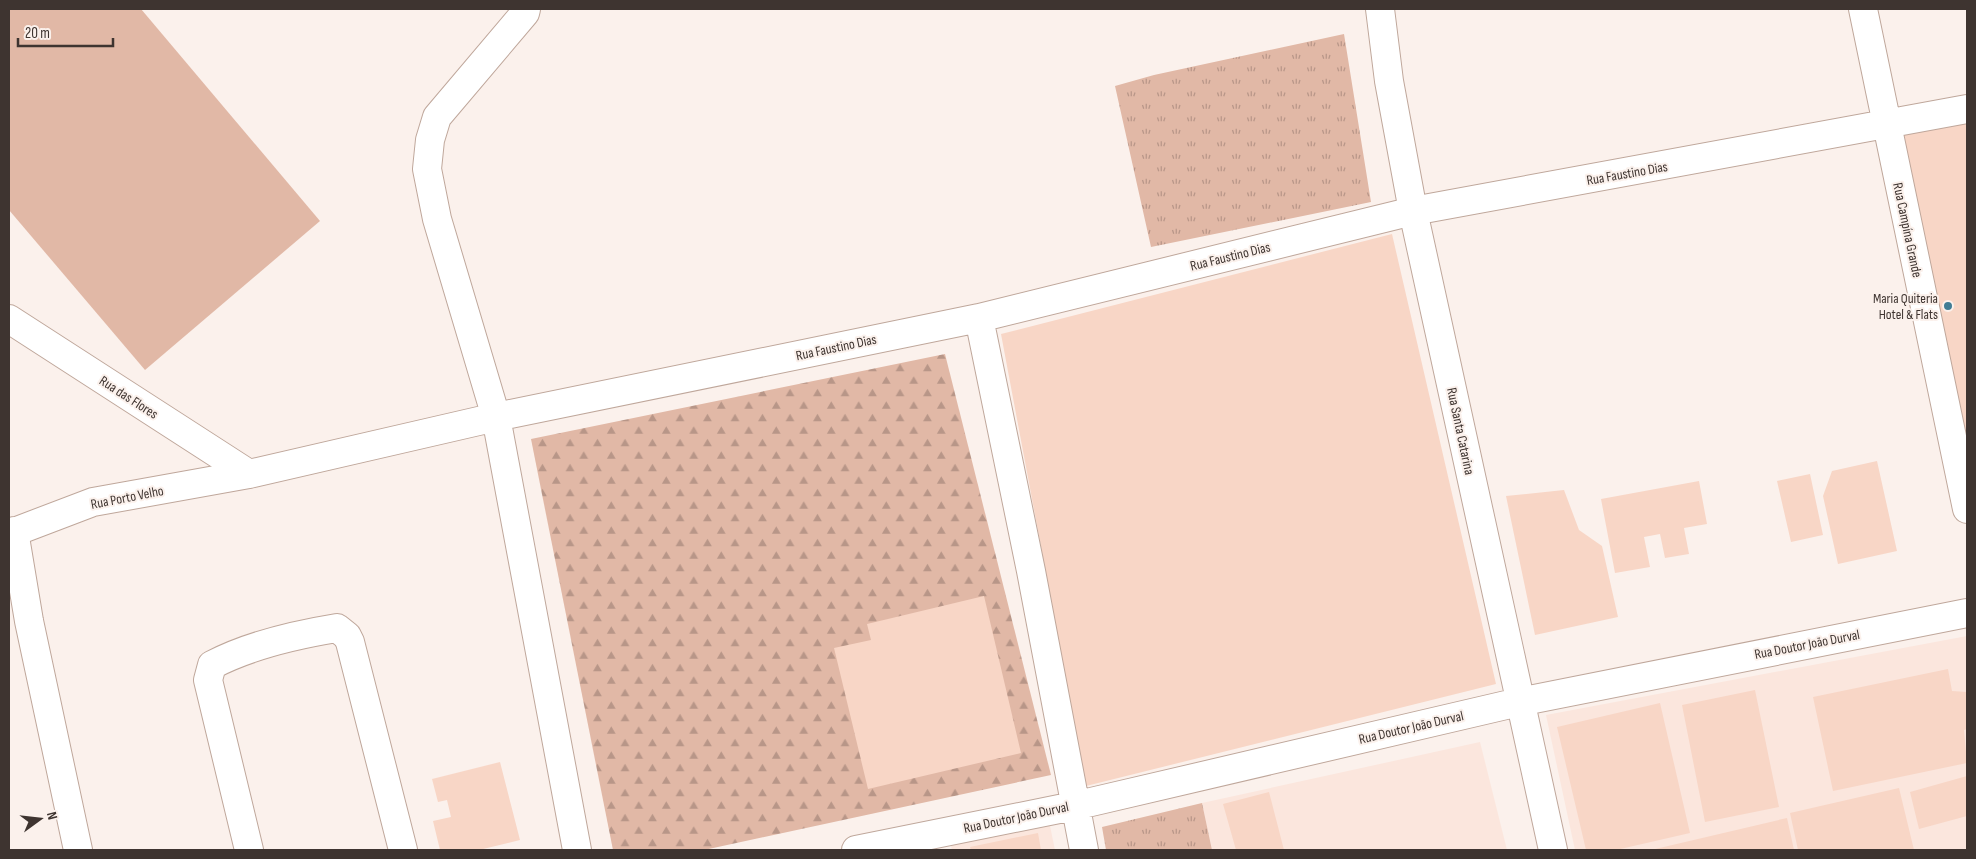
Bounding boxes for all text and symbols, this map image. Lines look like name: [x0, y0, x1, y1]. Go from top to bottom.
scale bar: [18, 15, 112, 47]
text: 20 m: [25, 24, 50, 43]
street label: Rua Faustino Dias: [1585, 158, 1669, 189]
street label: Rua Campína Grande: [1889, 181, 1926, 279]
street label: Rua Faustino Dias: [1188, 238, 1272, 275]
place label: Maria Quiteria Hotel & Flats: [1873, 290, 1938, 323]
marker: Maria Quiteria Hotel & Flats: [1942, 300, 1954, 312]
street label: Rua Faustino Dias: [794, 331, 878, 364]
street label: Rua das Flores: [96, 372, 161, 423]
street label: Rua Santa Catarina: [1443, 386, 1478, 476]
street label: Rua Porto Velho: [89, 482, 165, 513]
street label: Rua Doutor João Durval: [1753, 626, 1861, 663]
street label: Rua Doutor João Durval: [1357, 707, 1465, 748]
north arrow: [15, 794, 65, 844]
street label: Rua Doutor João Durval: [962, 798, 1070, 837]
text: N: [43, 810, 61, 822]

